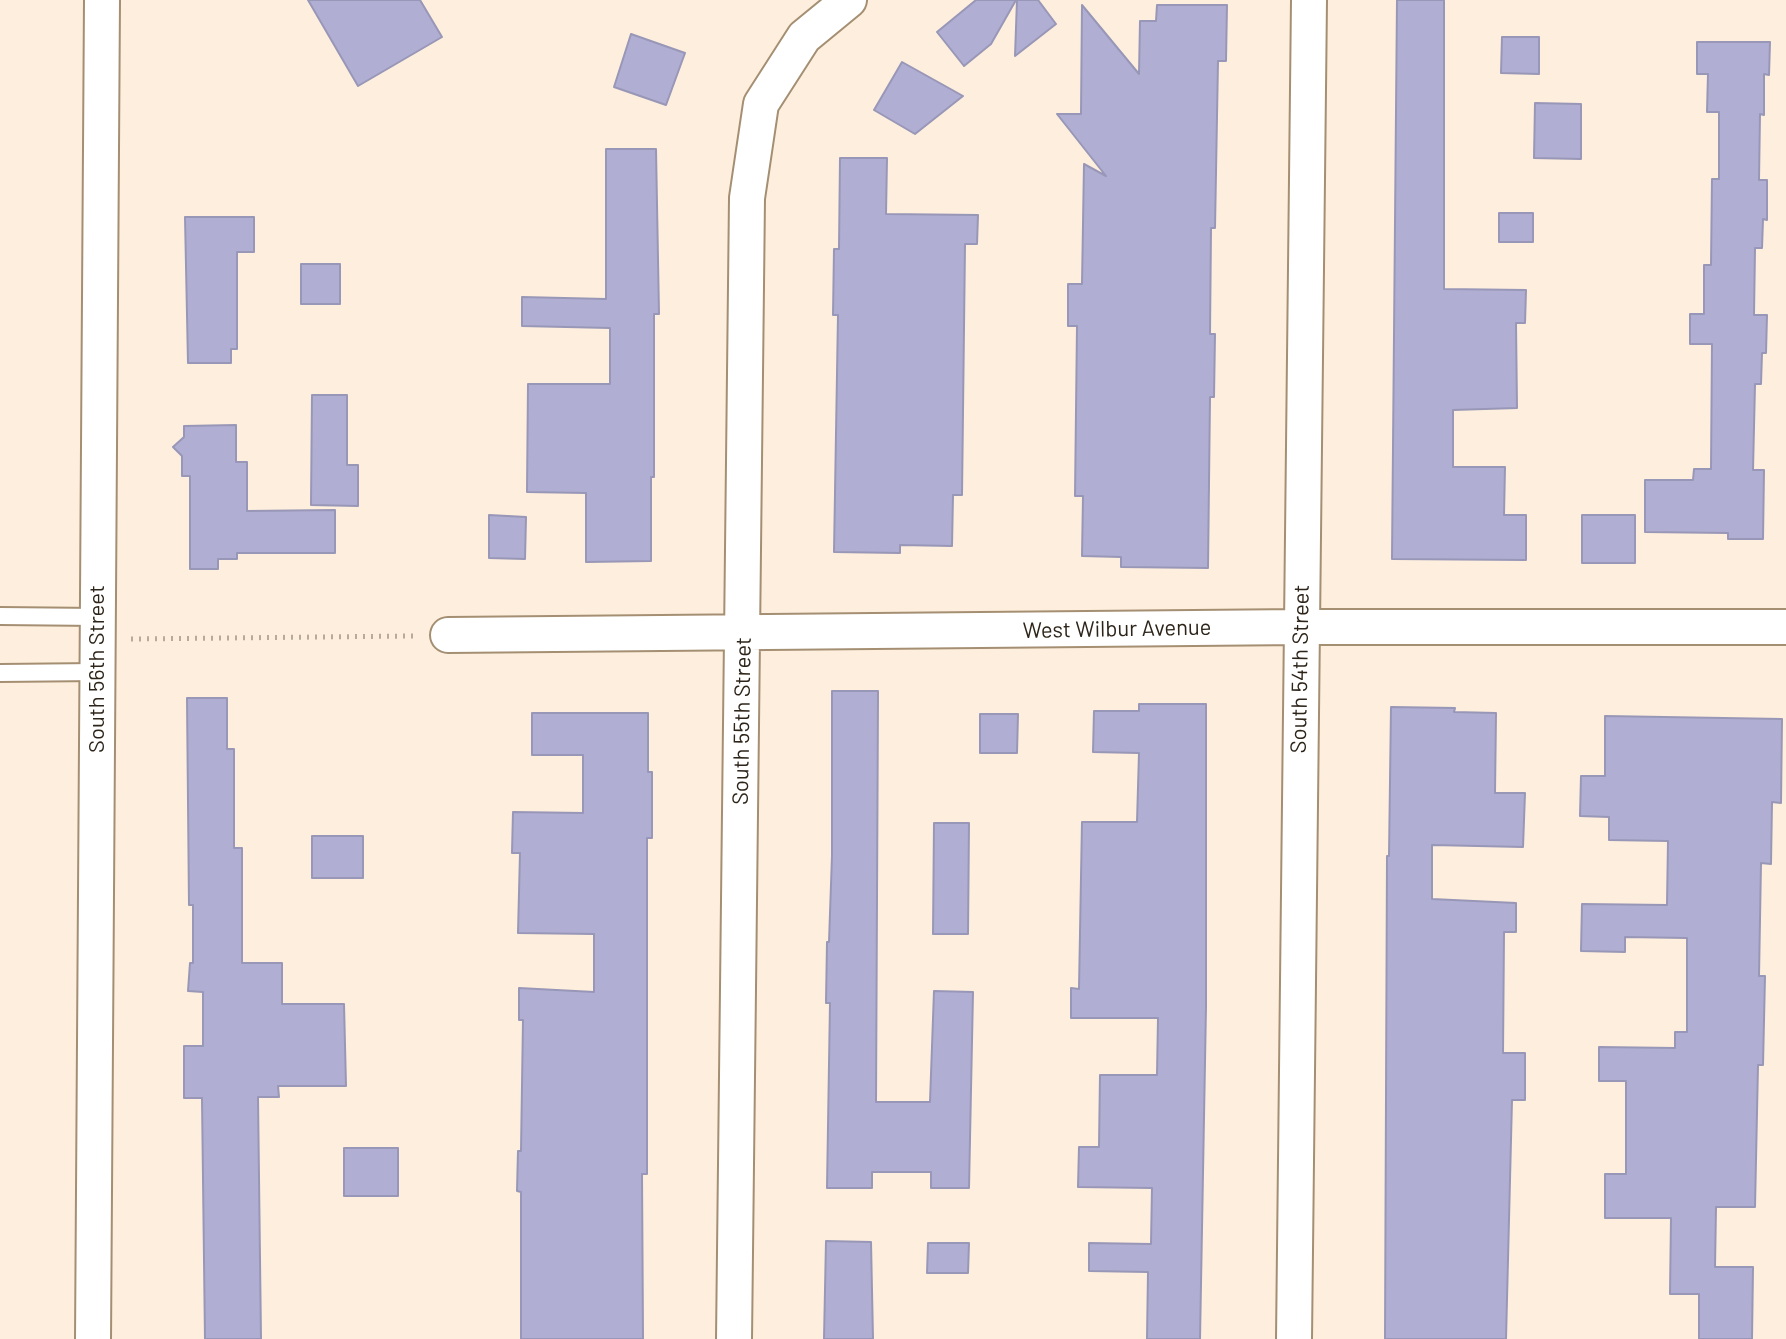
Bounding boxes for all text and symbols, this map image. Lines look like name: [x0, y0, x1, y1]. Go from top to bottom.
street label: South 54th Street: [1285, 584, 1315, 754]
street label: South 56th Street: [84, 585, 110, 753]
street label: West Wilbur Avenue: [1022, 614, 1212, 644]
street label: South 55th Street: [727, 637, 757, 805]

